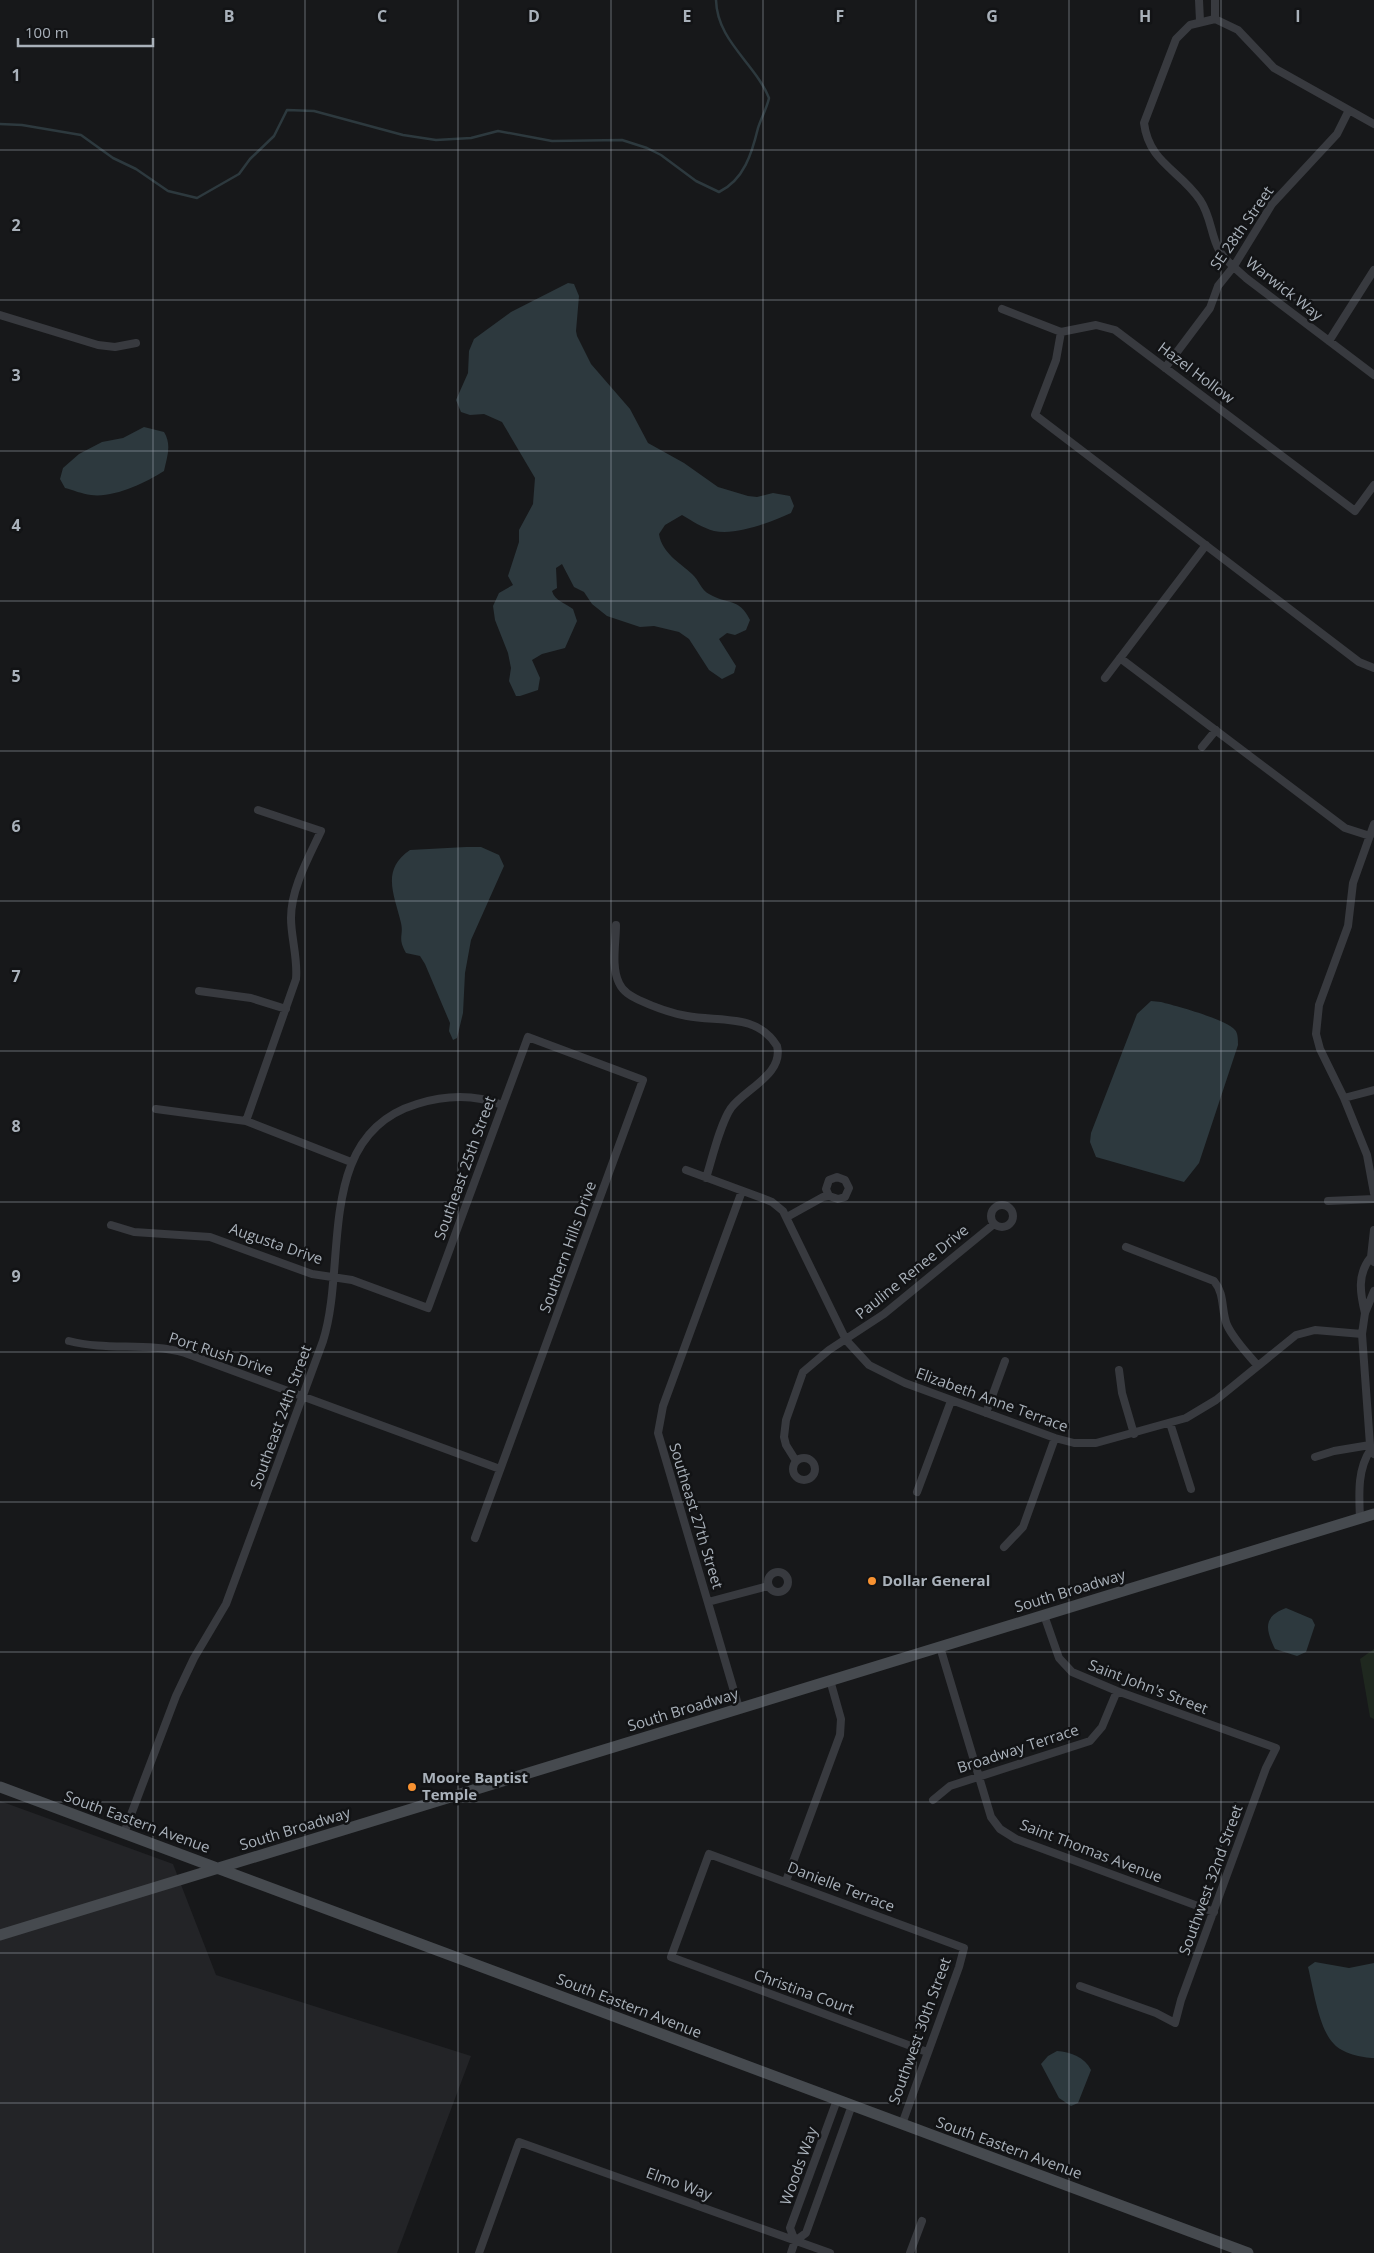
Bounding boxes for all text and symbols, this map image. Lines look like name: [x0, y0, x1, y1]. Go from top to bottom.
text: B: [224, 5, 234, 27]
text: C: [377, 5, 387, 27]
text: D: [528, 5, 540, 27]
text: E: [683, 5, 692, 27]
text: F: [836, 5, 844, 27]
text: G: [986, 5, 998, 27]
text: H: [1139, 5, 1151, 27]
text: I: [1295, 5, 1301, 27]
scale bar: [18, 15, 152, 47]
text: 100 m: [25, 22, 69, 42]
text: 1: [11, 64, 21, 86]
street label: SE 28th Street: [1205, 182, 1277, 273]
text: 2: [11, 214, 21, 236]
street label: Warwick Way: [1242, 252, 1328, 325]
street label: Hazel Hollow: [1154, 337, 1239, 408]
text: 3: [11, 364, 21, 386]
text: 4: [11, 514, 21, 536]
text: 5: [11, 665, 21, 687]
text: 6: [11, 815, 21, 837]
text: 7: [11, 965, 21, 987]
street label: Southeast 25th Street: [429, 1093, 499, 1242]
text: 8: [11, 1115, 21, 1137]
street label: Southern Hills Drive: [534, 1178, 600, 1315]
street label: Augusta Drive: [227, 1218, 326, 1268]
street label: Pauline Renee Drive: [851, 1219, 972, 1323]
text: 9: [11, 1265, 21, 1287]
street label: Port Rush Drive: [166, 1327, 276, 1379]
street label: Southeast 24th Street: [245, 1342, 315, 1491]
street label: Elizabeth Anne Terrace: [914, 1362, 1071, 1436]
street label: Southeast 27th Street: [665, 1440, 729, 1591]
street label: South Broadway: [1012, 1564, 1128, 1616]
place label: Dollar General: [882, 1570, 990, 1590]
marker: Dollar General: [866, 1575, 878, 1587]
street label: Saint John's Street: [1086, 1654, 1211, 1718]
street label: South Broadway: [625, 1683, 741, 1735]
street label: Broadway Terrace: [954, 1719, 1081, 1777]
place label: Moore Baptist Temple: [422, 1767, 528, 1804]
marker: Moore Baptist Temple: [406, 1781, 418, 1793]
street label: South Eastern Avenue: [62, 1785, 213, 1857]
street label: South Broadway: [237, 1802, 353, 1854]
street label: Southwest 32nd Street: [1174, 1802, 1247, 1958]
street label: Saint Thomas Avenue: [1017, 1814, 1165, 1886]
street label: Danielle Terrace: [785, 1856, 898, 1916]
street label: Southwest 30th Street: [883, 1954, 955, 2107]
street label: Christina Court: [751, 1964, 857, 2018]
street label: South Eastern Avenue: [554, 1968, 705, 2042]
street label: South Eastern Avenue: [934, 2111, 1085, 2183]
street label: Woods Way: [775, 2123, 822, 2208]
street label: Elmo Way: [644, 2162, 715, 2204]

